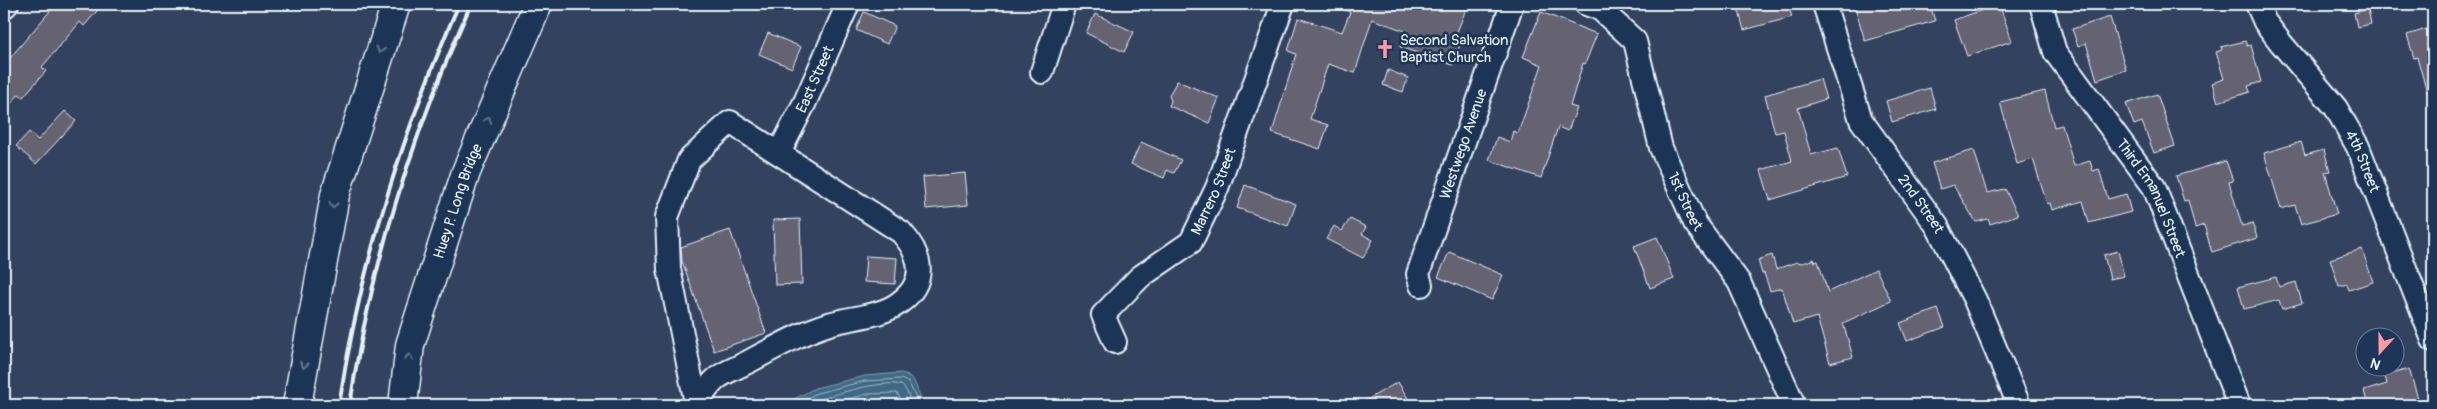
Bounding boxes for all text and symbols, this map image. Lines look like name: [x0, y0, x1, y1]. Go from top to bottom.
place label: Second Salvation Baptist Church: [1400, 31, 1508, 67]
church icon: Second Salvation Baptist Church: [1374, 38, 1396, 60]
street label: East Street: [792, 42, 839, 116]
one-way arrow: [376, 45, 386, 53]
street label: Westwego Avenue: [1436, 86, 1492, 202]
one-way arrow: [482, 116, 493, 125]
street label: 4th Street: [2340, 127, 2384, 196]
street label: Third Emanuel Street: [2112, 135, 2190, 261]
street label: Huey P. Long Bridge: [430, 140, 487, 261]
street label: Marrero Street: [1187, 145, 1241, 238]
street label: 1st Street: [1663, 169, 1707, 236]
street label: 2nd Street: [1893, 171, 1949, 238]
one-way arrow: [329, 201, 339, 210]
north arrow: [2354, 326, 2404, 376]
one-way arrow: [403, 353, 414, 361]
text: N: [2368, 354, 2383, 373]
one-way arrow: [299, 361, 310, 369]

